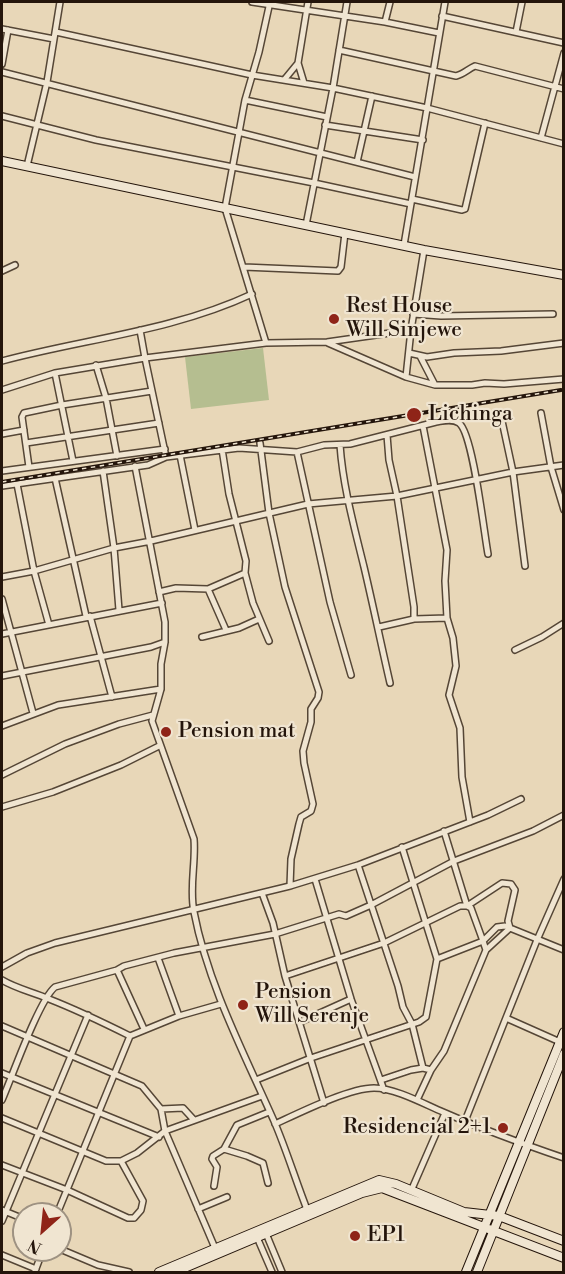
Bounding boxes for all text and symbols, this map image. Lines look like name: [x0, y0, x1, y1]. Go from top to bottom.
place label: Rest House Will Sinjewe: [346, 294, 462, 344]
marker: Rest House Will Sinjewe: [327, 312, 341, 326]
place label: Lichinga: [428, 402, 513, 428]
marker: Lichinga: [405, 406, 423, 424]
place label: Pension mat: [178, 719, 295, 745]
marker: Pension mat: [159, 725, 173, 739]
place label: Pension Will Serenje: [255, 980, 369, 1030]
marker: Pension Will Serenje: [236, 998, 250, 1012]
place label: Residencial 2+1: [343, 1115, 491, 1141]
marker: Residencial 2+1: [496, 1121, 510, 1135]
north arrow: [12, 1202, 72, 1262]
place label: EP1: [367, 1223, 405, 1249]
marker: EP1: [348, 1229, 362, 1243]
text: N: [25, 1234, 45, 1258]

